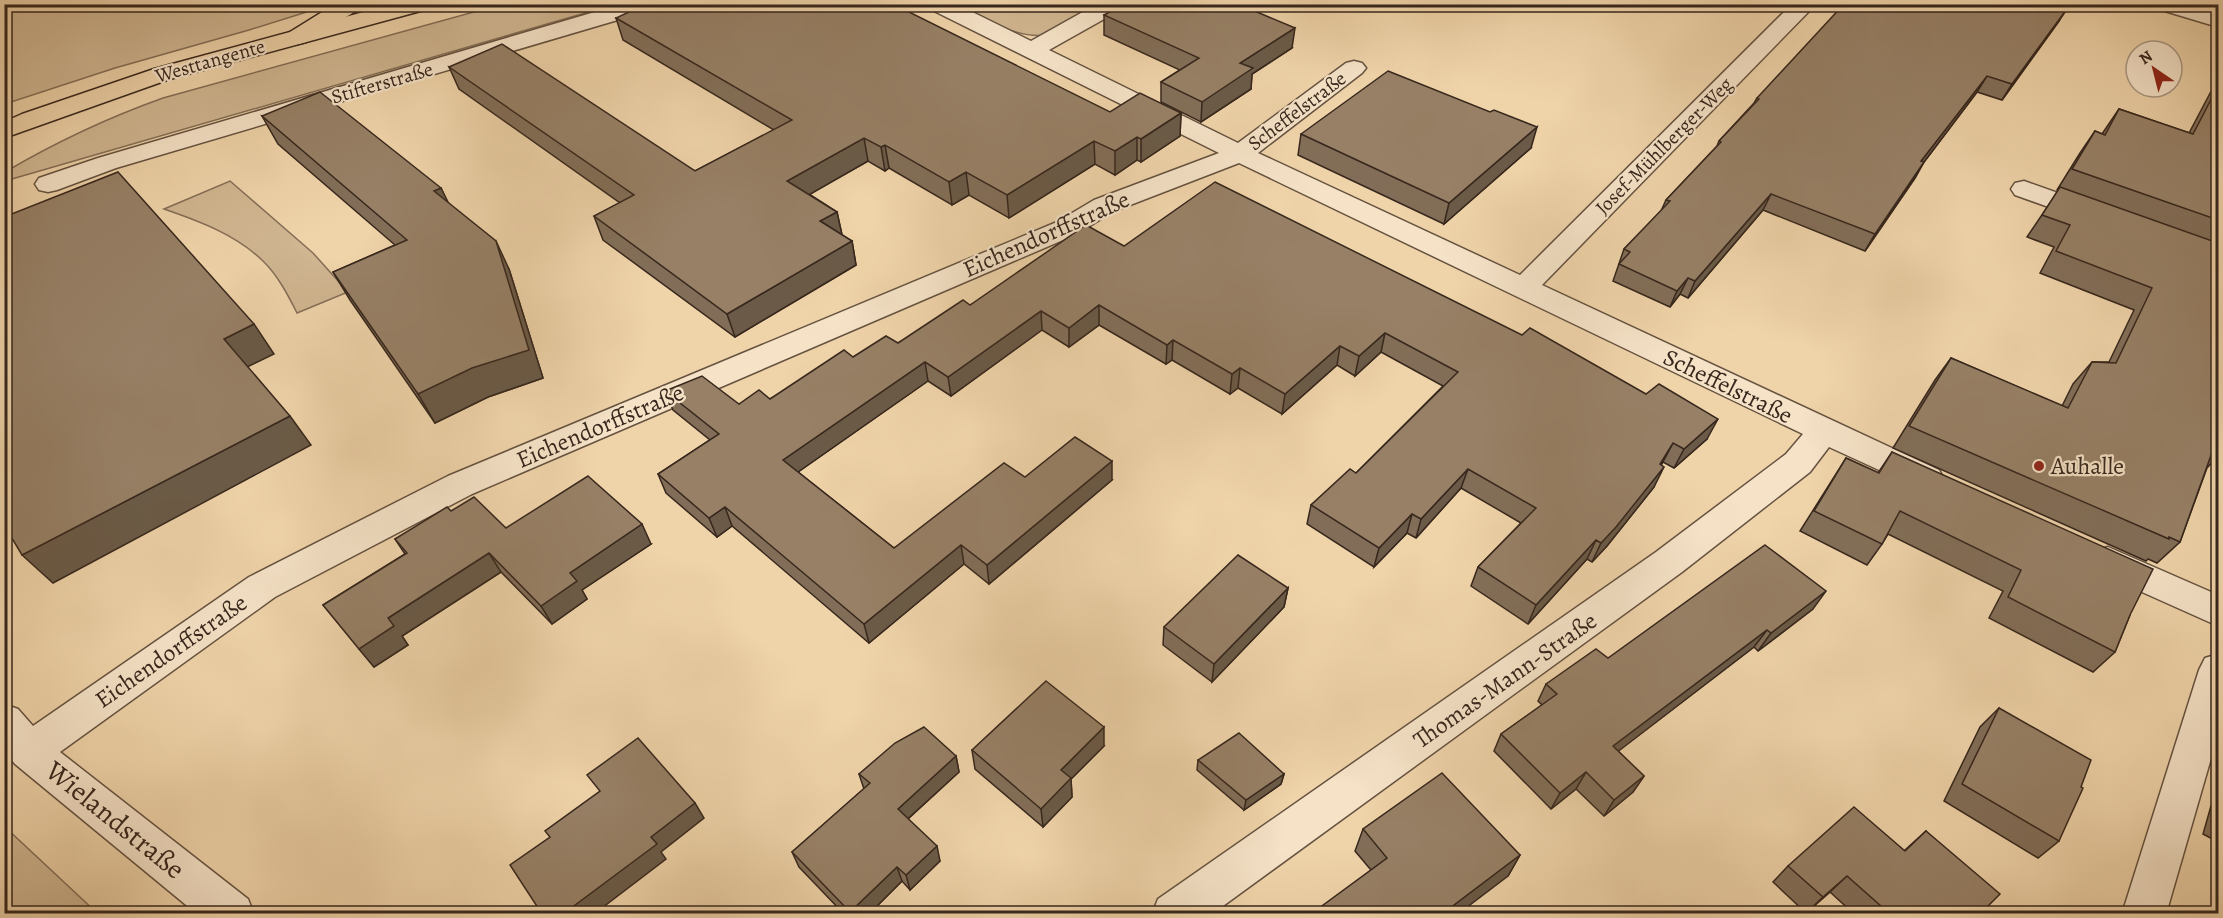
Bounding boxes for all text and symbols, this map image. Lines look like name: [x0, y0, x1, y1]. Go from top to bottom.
street label: Westtangente: [151, 32, 268, 90]
north arrow: [2124, 39, 2184, 99]
text: N: [2135, 45, 2157, 70]
street label: Stifterstraße: [328, 56, 436, 110]
street label: Scheffelstraße: [1242, 65, 1352, 157]
street label: Josef-Mühlberger-Weg: [1589, 71, 1739, 221]
street label: Eichendorffstraße: [958, 183, 1134, 285]
street label: Scheffelstraße: [1658, 341, 1798, 431]
street label: Eichendorffstraße: [511, 376, 689, 476]
place label: Auhalle: [2050, 450, 2124, 482]
marker: Auhalle: [2032, 459, 2046, 473]
street label: Eichendorffstraße: [89, 587, 253, 715]
street label: Thomas-Mann-Straße: [1407, 605, 1603, 755]
street label: Wielandstraße: [37, 752, 193, 888]

